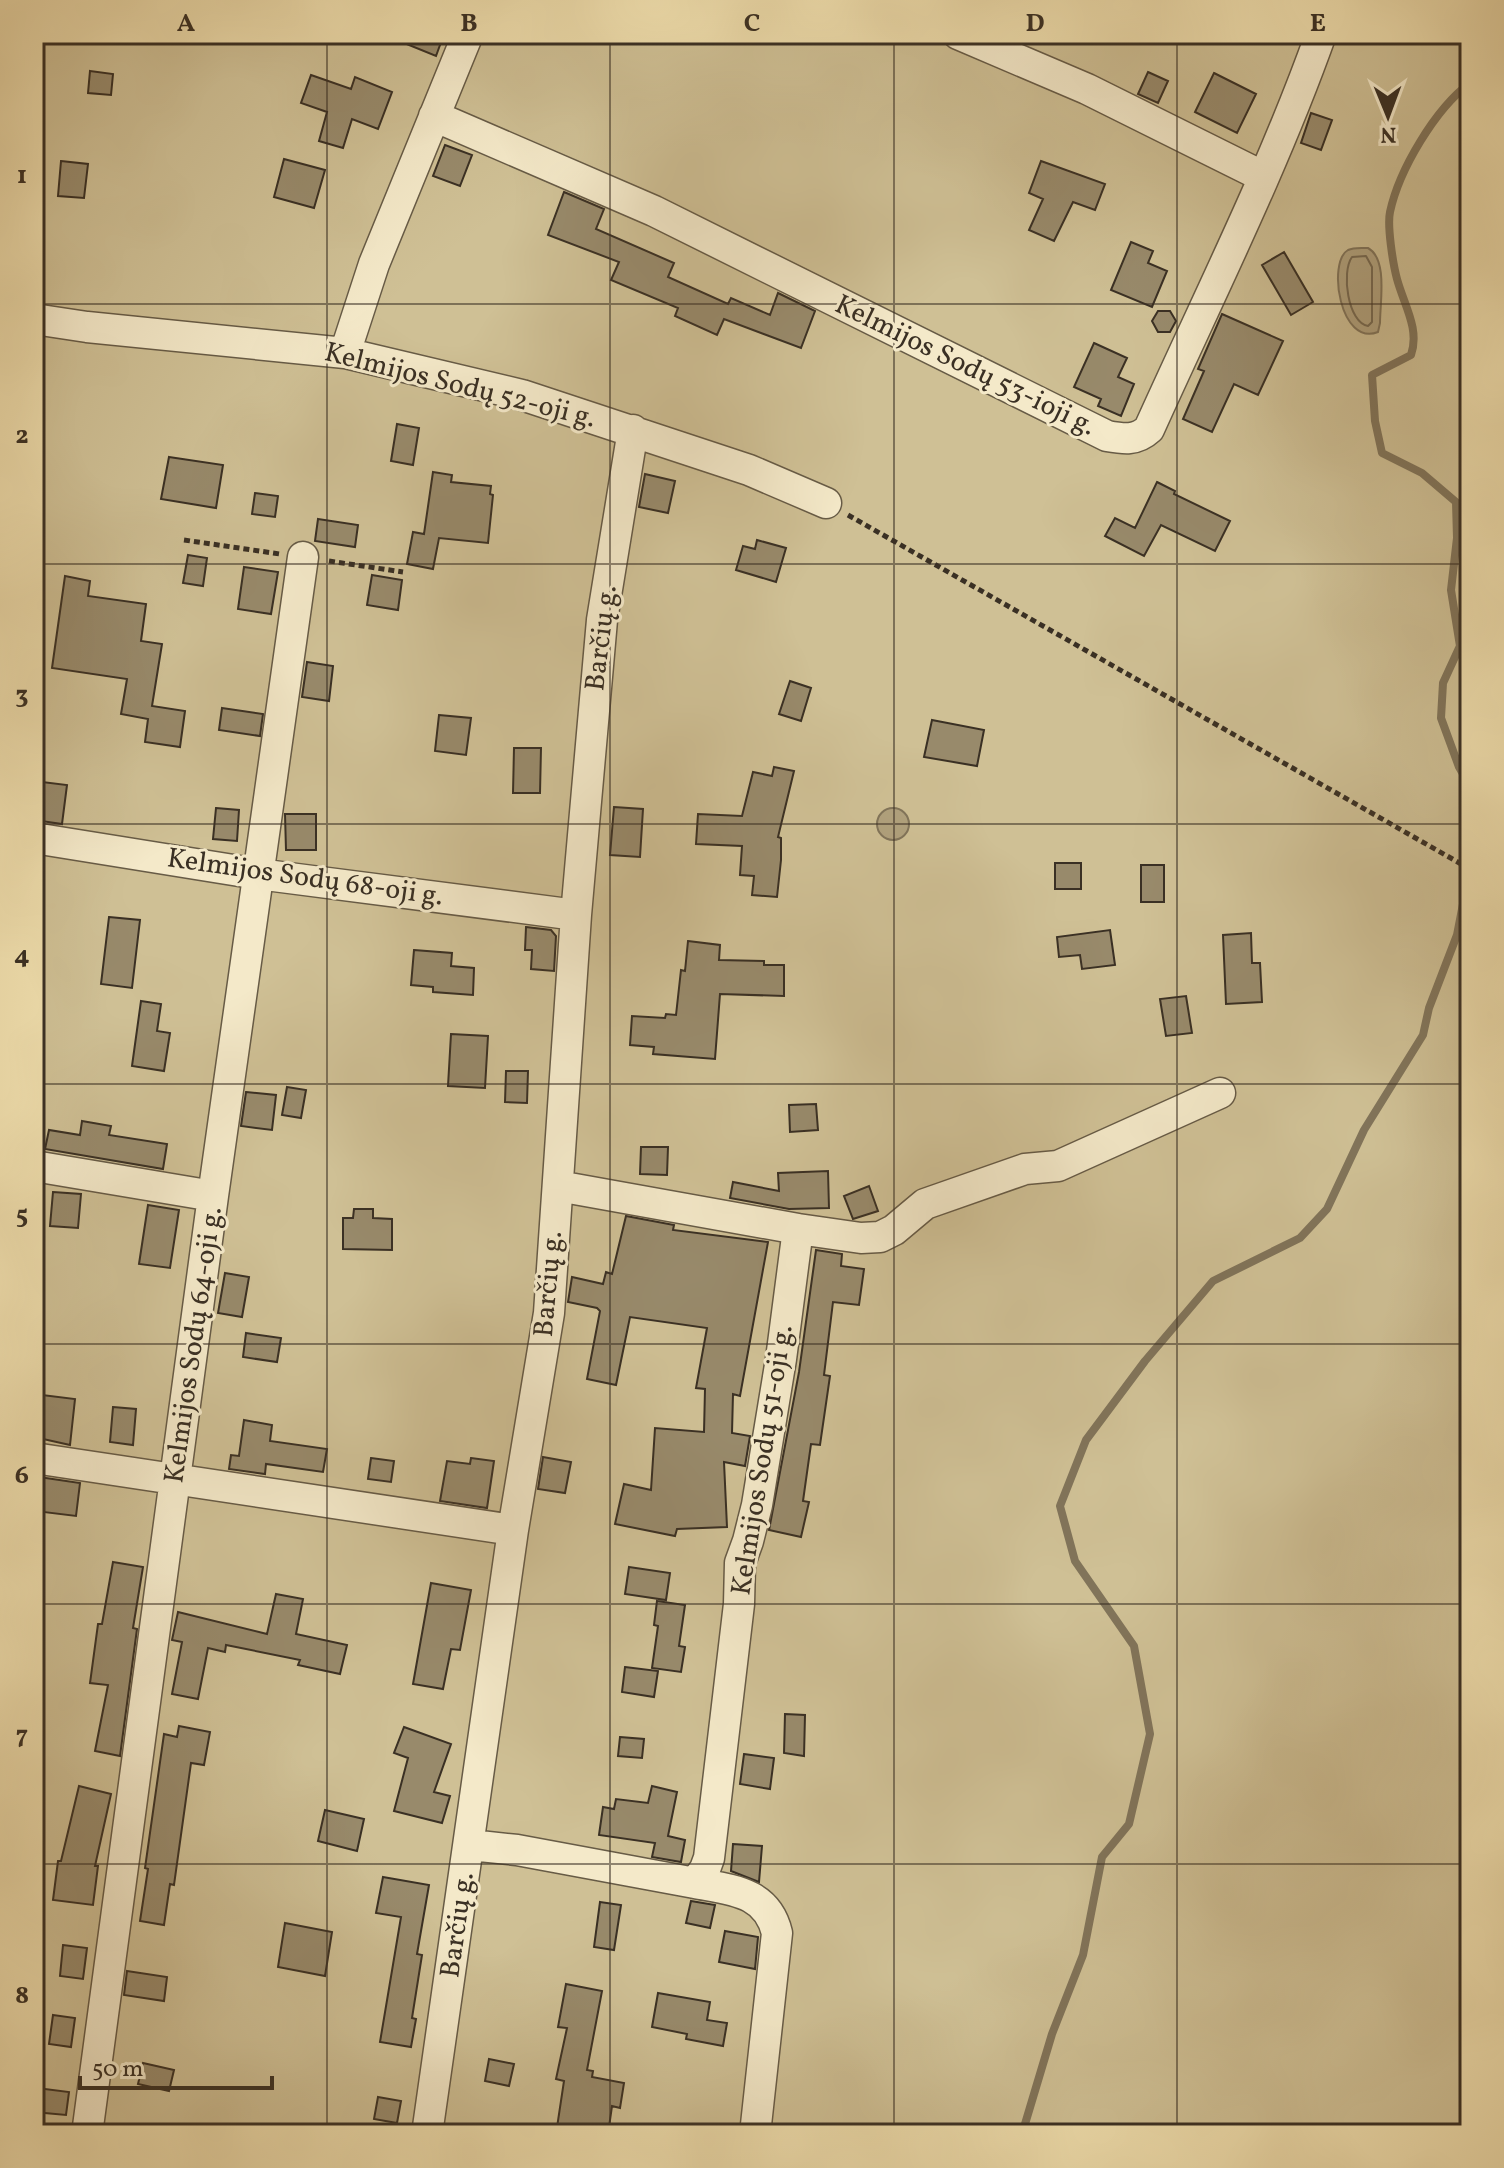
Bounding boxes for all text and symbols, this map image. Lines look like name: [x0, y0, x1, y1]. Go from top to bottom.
text: A: [177, 6, 196, 42]
text: B: [460, 6, 478, 42]
text: C: [744, 6, 760, 42]
text: D: [1025, 6, 1045, 42]
text: E: [1310, 6, 1326, 42]
north arrow: [1348, 76, 1428, 156]
text: N: [1380, 118, 1397, 149]
text: 1: [17, 158, 27, 194]
street label: Kelmijos Sodų 53-ioji g.: [828, 286, 1102, 446]
street label: Kelmijos Sodų 52-oji g.: [320, 333, 600, 439]
text: 2: [15, 418, 29, 454]
street label: Barčių g.: [576, 583, 628, 693]
text: 3: [15, 678, 29, 714]
street label: Kelmijos Sodų 68-oji g.: [165, 839, 445, 917]
text: 4: [14, 938, 30, 974]
text: 5: [16, 1198, 28, 1234]
street label: Kelmijos Sodų 64-oji g.: [155, 1204, 233, 1486]
street label: Barčių g.: [525, 1229, 573, 1339]
street label: Kelmijos Sodų 51-oji g.: [722, 1322, 804, 1598]
text: 6: [15, 1458, 29, 1494]
text: 7: [16, 1718, 28, 1754]
street label: Barčių g.: [431, 1870, 485, 1980]
text: 8: [15, 1978, 29, 2014]
scale bar: [80, 2040, 272, 2090]
text: 50 m: [92, 2053, 144, 2087]

